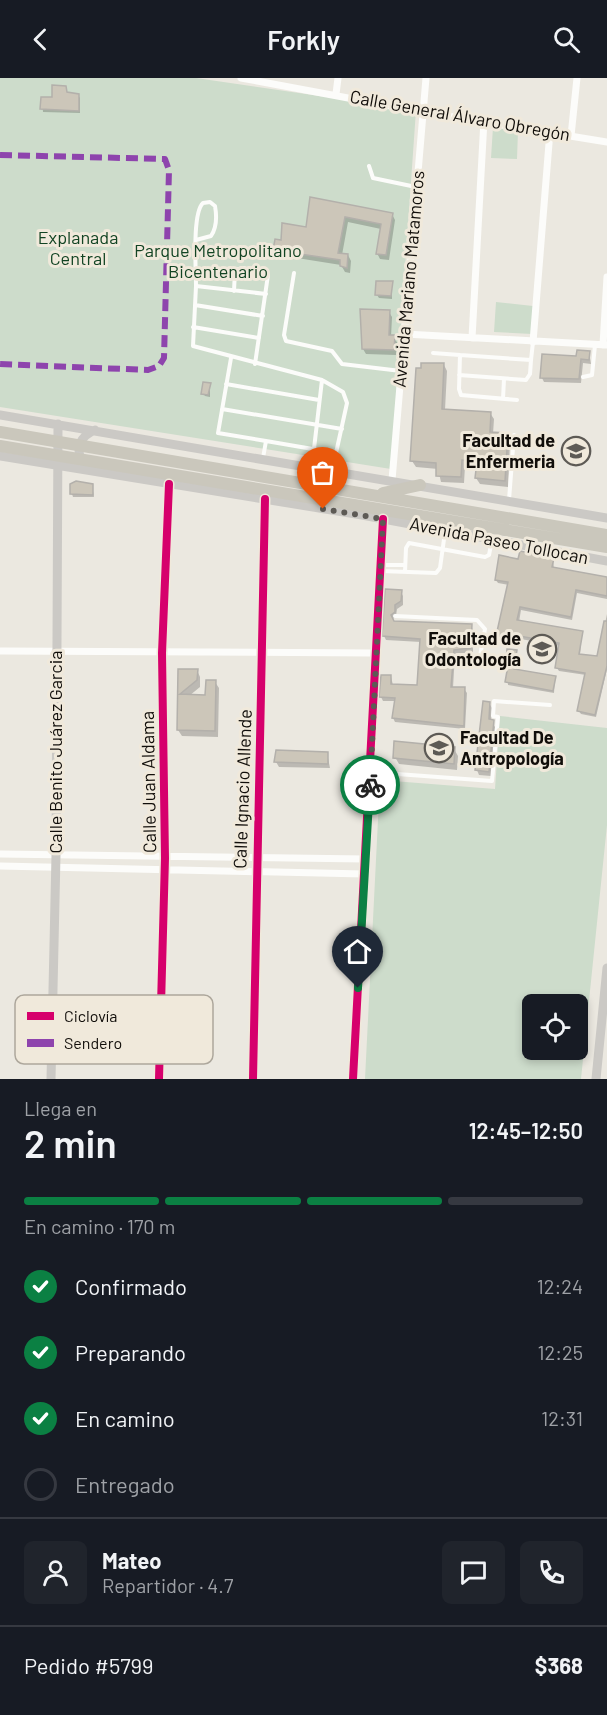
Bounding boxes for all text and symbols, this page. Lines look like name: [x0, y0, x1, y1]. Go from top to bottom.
icon: back: [24, 23, 57, 56]
text: Forkly: [267, 23, 340, 55]
icon: search: [550, 23, 583, 56]
street label: Calle General Álvaro Obregón: [348, 85, 572, 145]
street label: Avenida Mariano Matamoros: [388, 169, 428, 388]
park label: Explanada Central: [38, 226, 118, 269]
park label: Parque Metropolitano Bicentenario: [134, 239, 302, 282]
place label: Facultad de Enfermeria: [462, 429, 555, 472]
school or university icon: Facultad de Enfermeria: [560, 435, 592, 467]
pin: [297, 447, 348, 509]
icon: bag: [306, 456, 339, 489]
street label: Avenida Paseo Tollocan: [408, 512, 591, 568]
place label: Facultad de Odontología: [425, 627, 521, 670]
school or university icon: Facultad de Odontología: [526, 633, 558, 665]
street label: Calle Benito Juárez Garcia: [44, 651, 66, 853]
street label: Calle Ignacio Allende: [228, 709, 256, 869]
street label: Calle Juan Aldama: [136, 711, 160, 853]
place label: Facultad De Antropología: [460, 726, 564, 769]
school or university icon: Facultad De Antropología: [423, 732, 455, 764]
courier: [340, 755, 400, 815]
icon: bike: [354, 769, 387, 802]
pin: [332, 926, 383, 988]
icon: home: [341, 935, 374, 968]
map controls: [522, 994, 588, 1060]
button: locate: [522, 994, 588, 1060]
legend: [15, 995, 213, 1064]
text: Ciclovía: [64, 1006, 117, 1025]
text: Sendero: [64, 1033, 122, 1052]
text: Llega en: [24, 1096, 97, 1120]
text: 12:45–12:50: [469, 1117, 583, 1143]
text: 2 min: [24, 1119, 117, 1166]
text: En camino · 170 m: [24, 1214, 175, 1238]
icon: check: [24, 1270, 57, 1303]
text: Confirmado: [75, 1273, 187, 1299]
text: 12:24: [537, 1274, 583, 1298]
icon: check: [24, 1336, 57, 1369]
text: Preparando: [75, 1339, 186, 1365]
text: 12:25: [538, 1340, 583, 1364]
icon: check: [24, 1402, 57, 1435]
text: En camino: [75, 1405, 175, 1431]
text: 12:31: [541, 1406, 583, 1430]
text: Entregado: [75, 1471, 175, 1497]
button: person: [24, 1541, 87, 1604]
button: chat: [442, 1541, 505, 1604]
button: phone: [520, 1541, 583, 1604]
text: Mateo: [102, 1547, 162, 1573]
text: Repartidor · 4.7: [102, 1573, 233, 1597]
text: Pedido #5799: [24, 1652, 154, 1678]
text: $368: [535, 1652, 583, 1678]

